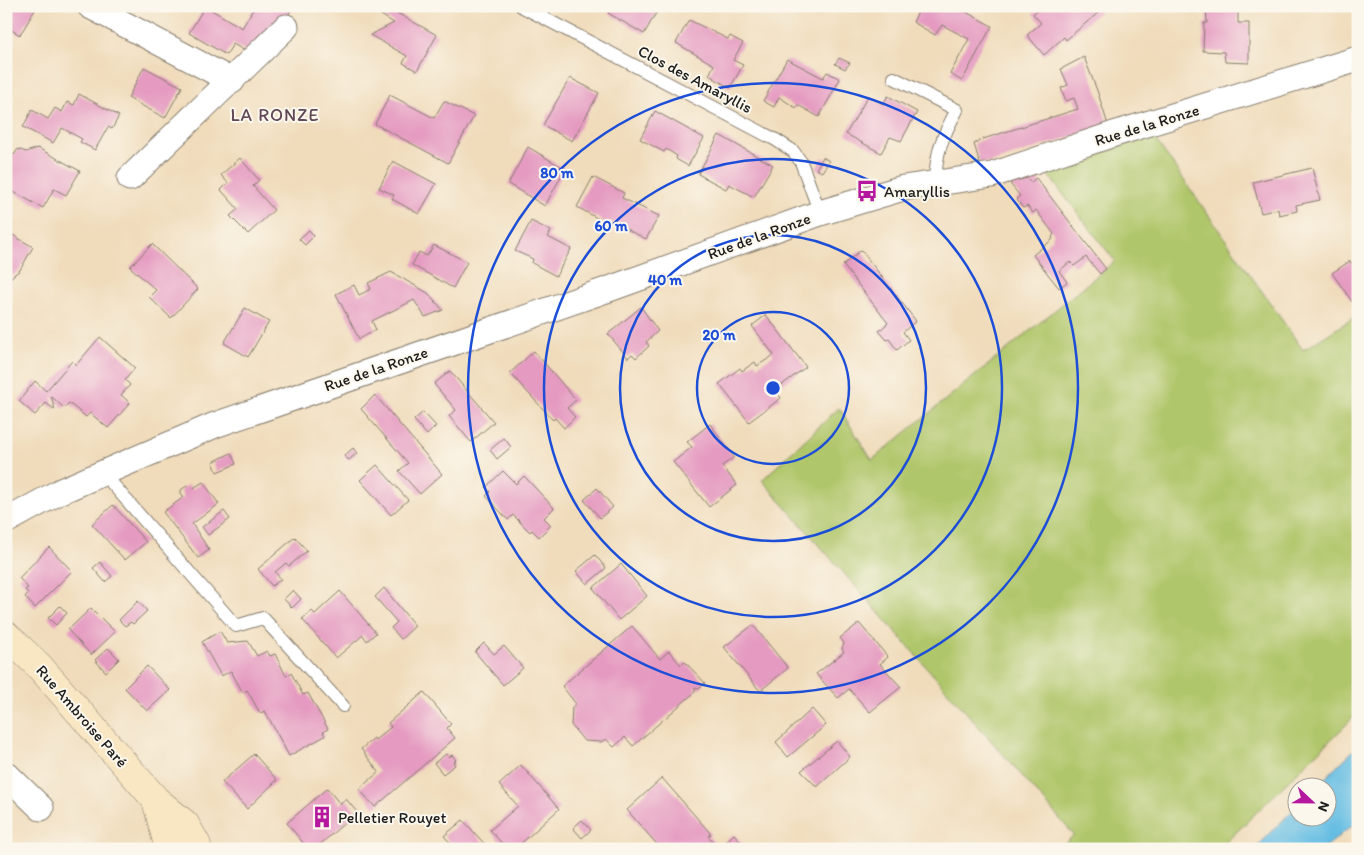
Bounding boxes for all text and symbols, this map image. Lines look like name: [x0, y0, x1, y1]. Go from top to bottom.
street label: Clos des Amaryllis: [635, 41, 755, 117]
street label: Rue de la Ronze: [1092, 100, 1202, 150]
district label: LA RONZE: [231, 104, 319, 126]
text: 80 m: [540, 164, 574, 182]
bus stop icon: Amaryllis: [854, 178, 880, 204]
place label: Amaryllis: [884, 182, 950, 201]
street label: Rue de la Ronze: [705, 208, 813, 263]
text: 60 m: [594, 217, 628, 235]
text: 40 m: [648, 271, 683, 289]
text: 20 m: [702, 326, 736, 344]
street label: Rue de la Ronze: [322, 342, 431, 396]
centre of rings: [764, 379, 782, 397]
street label: Rue Ambroise Paré: [32, 661, 132, 771]
north arrow: [1286, 778, 1336, 828]
text: N: [1314, 799, 1333, 814]
building icon: Pelletier Rouyet: [309, 804, 335, 830]
place label: Pelletier Rouyet: [338, 808, 446, 827]

